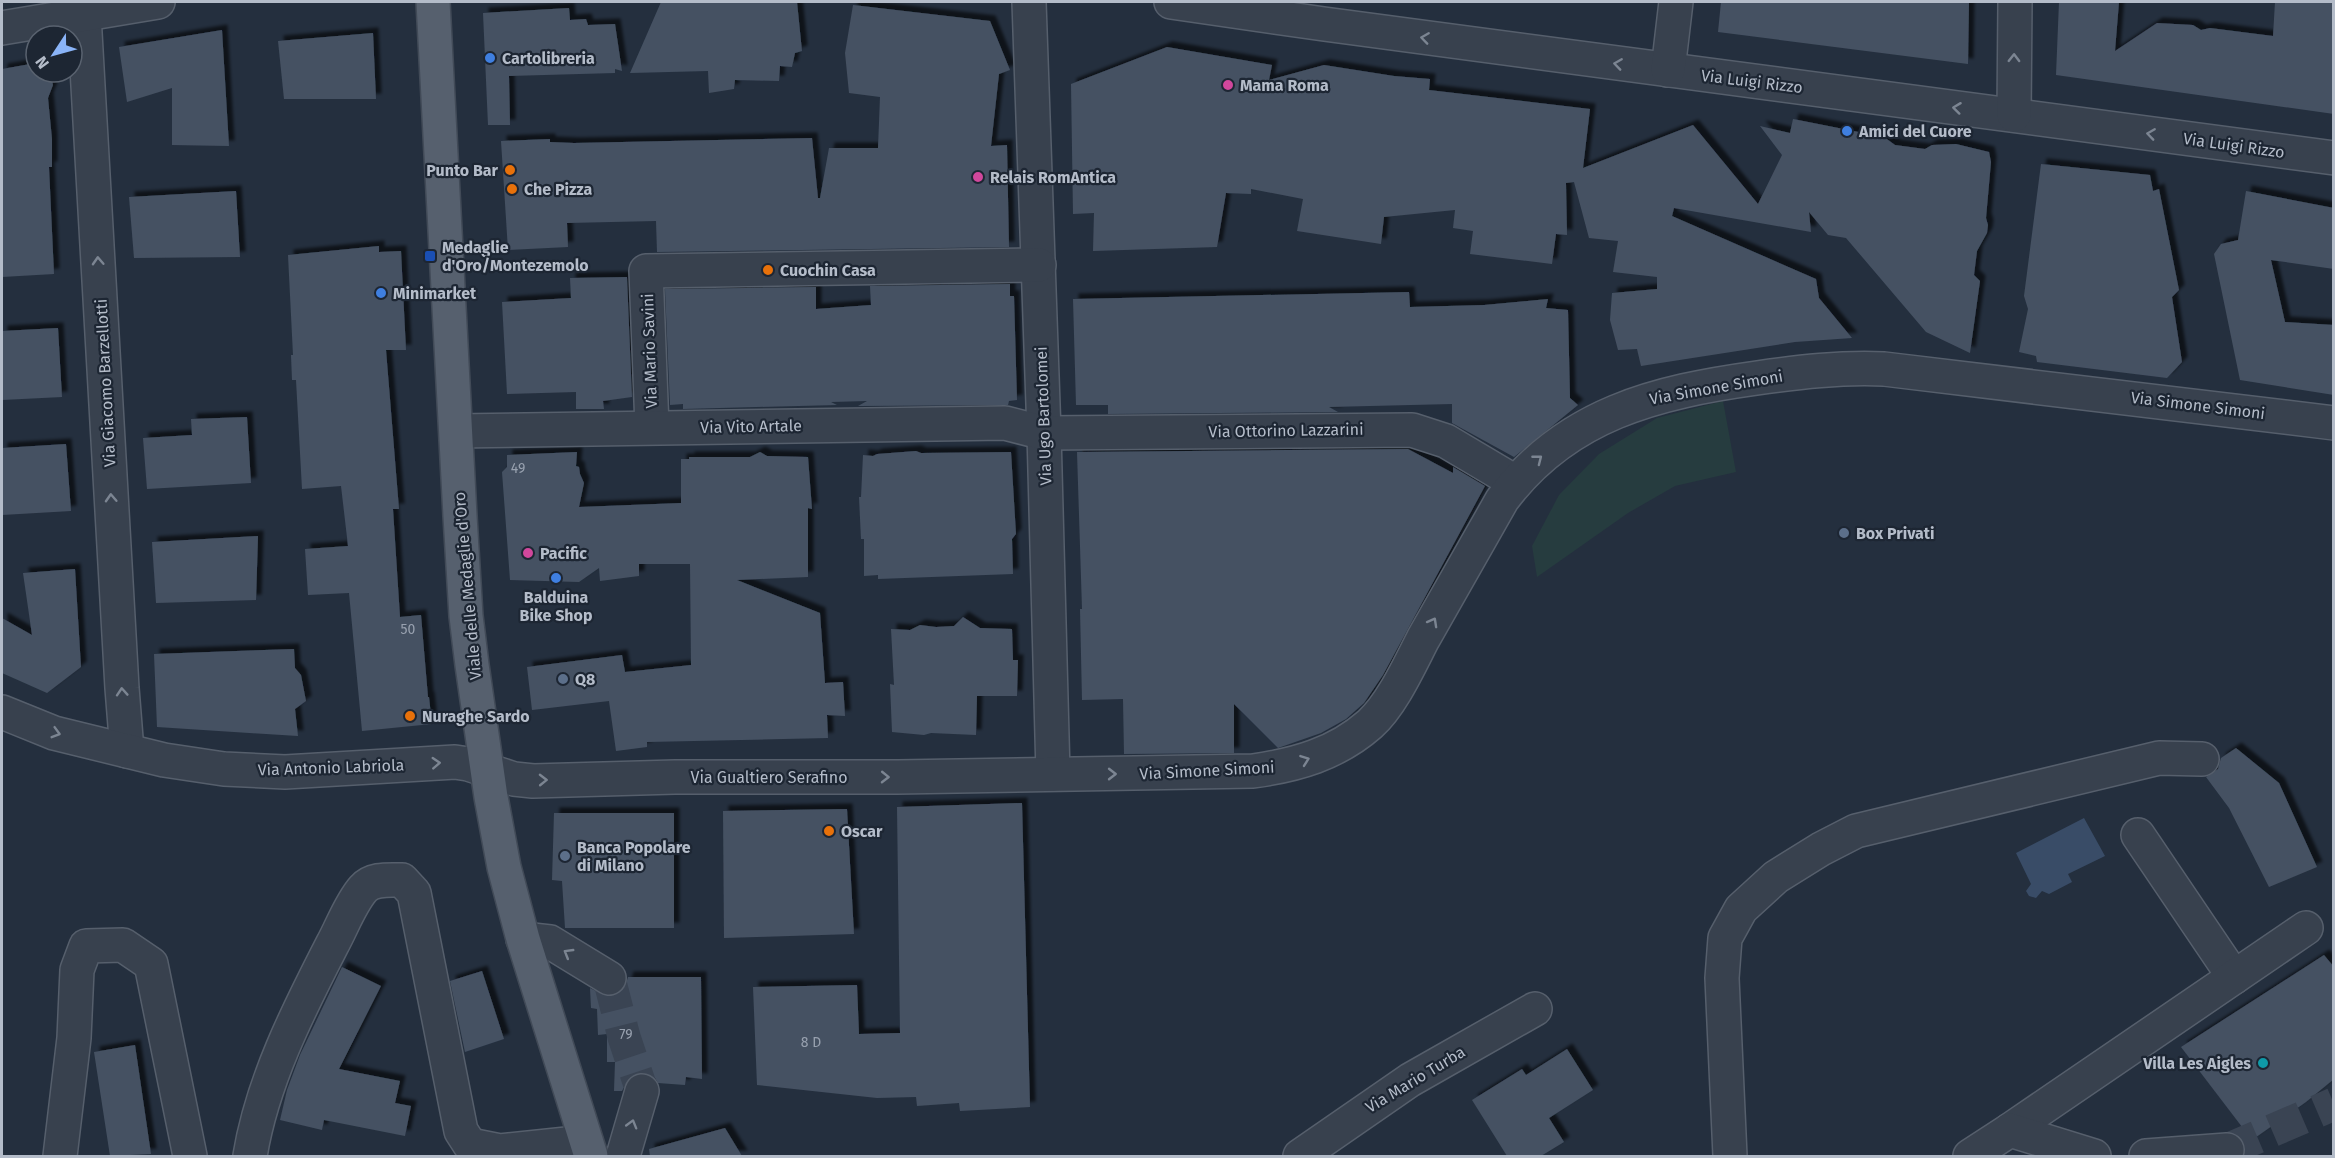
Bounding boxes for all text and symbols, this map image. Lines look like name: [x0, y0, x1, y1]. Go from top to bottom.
north arrow: [24, 24, 84, 84]
one-way arrow: [1420, 32, 1429, 45]
place label: Cartolibreria: [502, 49, 595, 68]
marker: Cartolibreria: [483, 51, 497, 65]
text: N: [31, 53, 53, 72]
one-way arrow: [2008, 54, 2020, 63]
one-way arrow: [1614, 58, 1623, 70]
street label: Via Luigi Rizzo: [1700, 66, 1804, 97]
place label: Mama Roma: [1240, 76, 1329, 95]
marker: Mama Roma: [1221, 78, 1235, 92]
one-way arrow: [1953, 103, 1962, 115]
place label: Amici del Cuore: [1858, 122, 1972, 141]
marker: Amici del Cuore: [1840, 124, 1854, 138]
one-way arrow: [2146, 128, 2155, 140]
street label: Via Luigi Rizzo: [2182, 129, 2286, 162]
place label: Punto Bar: [426, 161, 499, 180]
marker: Punto Bar: [503, 163, 517, 177]
place label: Relais RomAntica: [990, 168, 1116, 187]
marker: Relais RomAntica: [971, 170, 985, 184]
place label: Che Pizza: [524, 180, 592, 199]
marker: Che Pizza: [505, 182, 519, 196]
place label: Medaglie d'Oro/Montezemolo: [442, 238, 589, 275]
marker: Medaglie d'Oro/Montezemolo: [423, 249, 437, 263]
one-way arrow: [91, 256, 104, 265]
place label: Cuochin Casa: [780, 261, 876, 280]
marker: Cuochin Casa: [761, 263, 775, 277]
place label: Minimarket: [393, 284, 477, 303]
marker: Minimarket: [374, 286, 388, 300]
street label: Via Mario Savini: [638, 293, 661, 409]
street label: Via Giacomo Barzellotti: [92, 298, 119, 468]
street label: Via Ugo Bartolomei: [1032, 346, 1055, 486]
street label: Via Simone Simoni: [1648, 366, 1784, 409]
street label: Via Simone Simoni: [2130, 388, 2266, 423]
street label: Via Vito Artale: [700, 416, 802, 437]
street label: Via Ottorino Lazzarini: [1208, 420, 1364, 441]
one-way arrow: [1531, 455, 1542, 466]
house number: 49: [511, 460, 525, 477]
street label: Viale delle Medaglie d'Oro: [450, 491, 485, 681]
one-way arrow: [105, 493, 118, 502]
place label: Box Privati: [1856, 524, 1935, 543]
marker: Box Privati: [1837, 526, 1851, 540]
place label: Pacific: [540, 544, 587, 563]
marker: Pacific: [521, 546, 535, 560]
marker: Balduina Bike Shop: [549, 571, 563, 585]
place label: Balduina Bike Shop: [520, 588, 592, 625]
one-way arrow: [1426, 618, 1437, 628]
house number: 50: [401, 621, 416, 638]
place label: Q8: [575, 670, 595, 689]
marker: Q8: [556, 672, 570, 686]
one-way arrow: [116, 688, 129, 697]
place label: Nuraghe Sardo: [422, 707, 530, 726]
marker: Nuraghe Sardo: [403, 709, 417, 723]
one-way arrow: [50, 726, 61, 738]
street label: Via Antonio Labriola: [257, 755, 405, 780]
one-way arrow: [1299, 755, 1310, 768]
one-way arrow: [431, 756, 440, 769]
street label: Via Simone Simoni: [1139, 757, 1275, 784]
street label: Via Gualtiero Serafino: [691, 768, 847, 787]
one-way arrow: [1107, 768, 1116, 780]
one-way arrow: [881, 771, 890, 783]
one-way arrow: [539, 774, 548, 787]
place label: Oscar: [841, 822, 883, 841]
marker: Oscar: [822, 824, 836, 838]
place label: Banca Popolare di Milano: [577, 838, 691, 875]
marker: Banca Popolare di Milano: [558, 849, 572, 863]
one-way arrow: [564, 948, 574, 960]
house number: 79: [619, 1026, 633, 1043]
house number: 8 D: [801, 1034, 821, 1051]
street label: Via Mario Turba: [1362, 1042, 1469, 1117]
place label: Villa Les Aigles: [2142, 1054, 2251, 1073]
marker: Villa Les Aigles: [2256, 1056, 2270, 1070]
one-way arrow: [625, 1119, 637, 1130]

